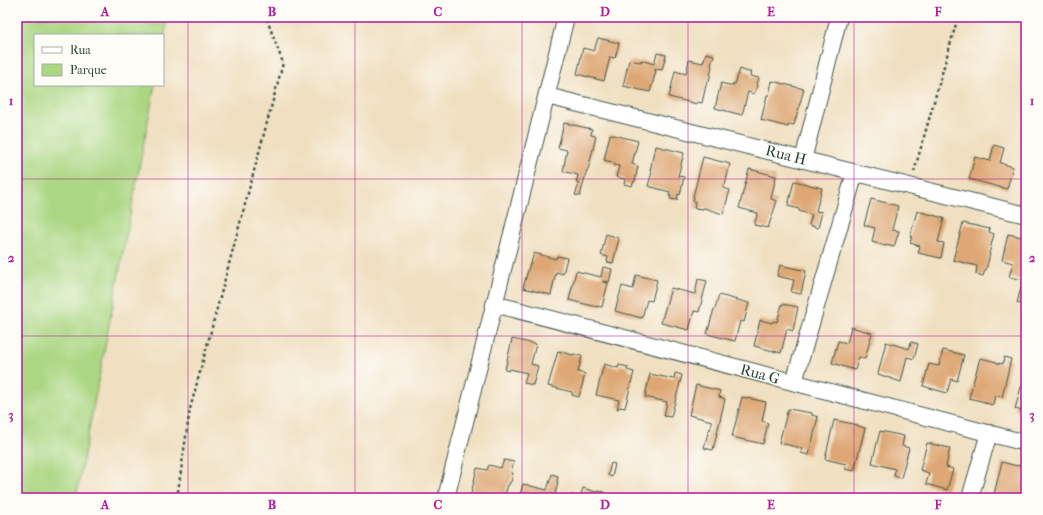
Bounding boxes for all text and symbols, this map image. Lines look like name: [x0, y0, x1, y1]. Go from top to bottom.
text: A: [100, 4, 110, 19]
text: B: [268, 4, 277, 19]
text: C: [434, 4, 443, 19]
text: D: [600, 4, 610, 19]
text: E: [767, 4, 775, 19]
text: F: [934, 4, 942, 19]
legend: [34, 34, 164, 86]
text: Rua: [70, 43, 91, 57]
text: Parque: [70, 63, 107, 77]
text: 1: [9, 93, 14, 108]
text: 1: [1030, 93, 1035, 108]
street label: Rua H: [764, 141, 808, 169]
text: 2: [8, 250, 15, 265]
text: 2: [1029, 250, 1036, 265]
street label: Rua G: [738, 360, 782, 388]
text: 3: [8, 407, 14, 423]
text: 3: [1029, 407, 1035, 423]
text: A: [100, 497, 110, 512]
text: B: [268, 497, 277, 512]
text: C: [434, 497, 443, 512]
text: D: [600, 497, 610, 512]
text: E: [767, 497, 775, 512]
text: F: [934, 497, 942, 512]

